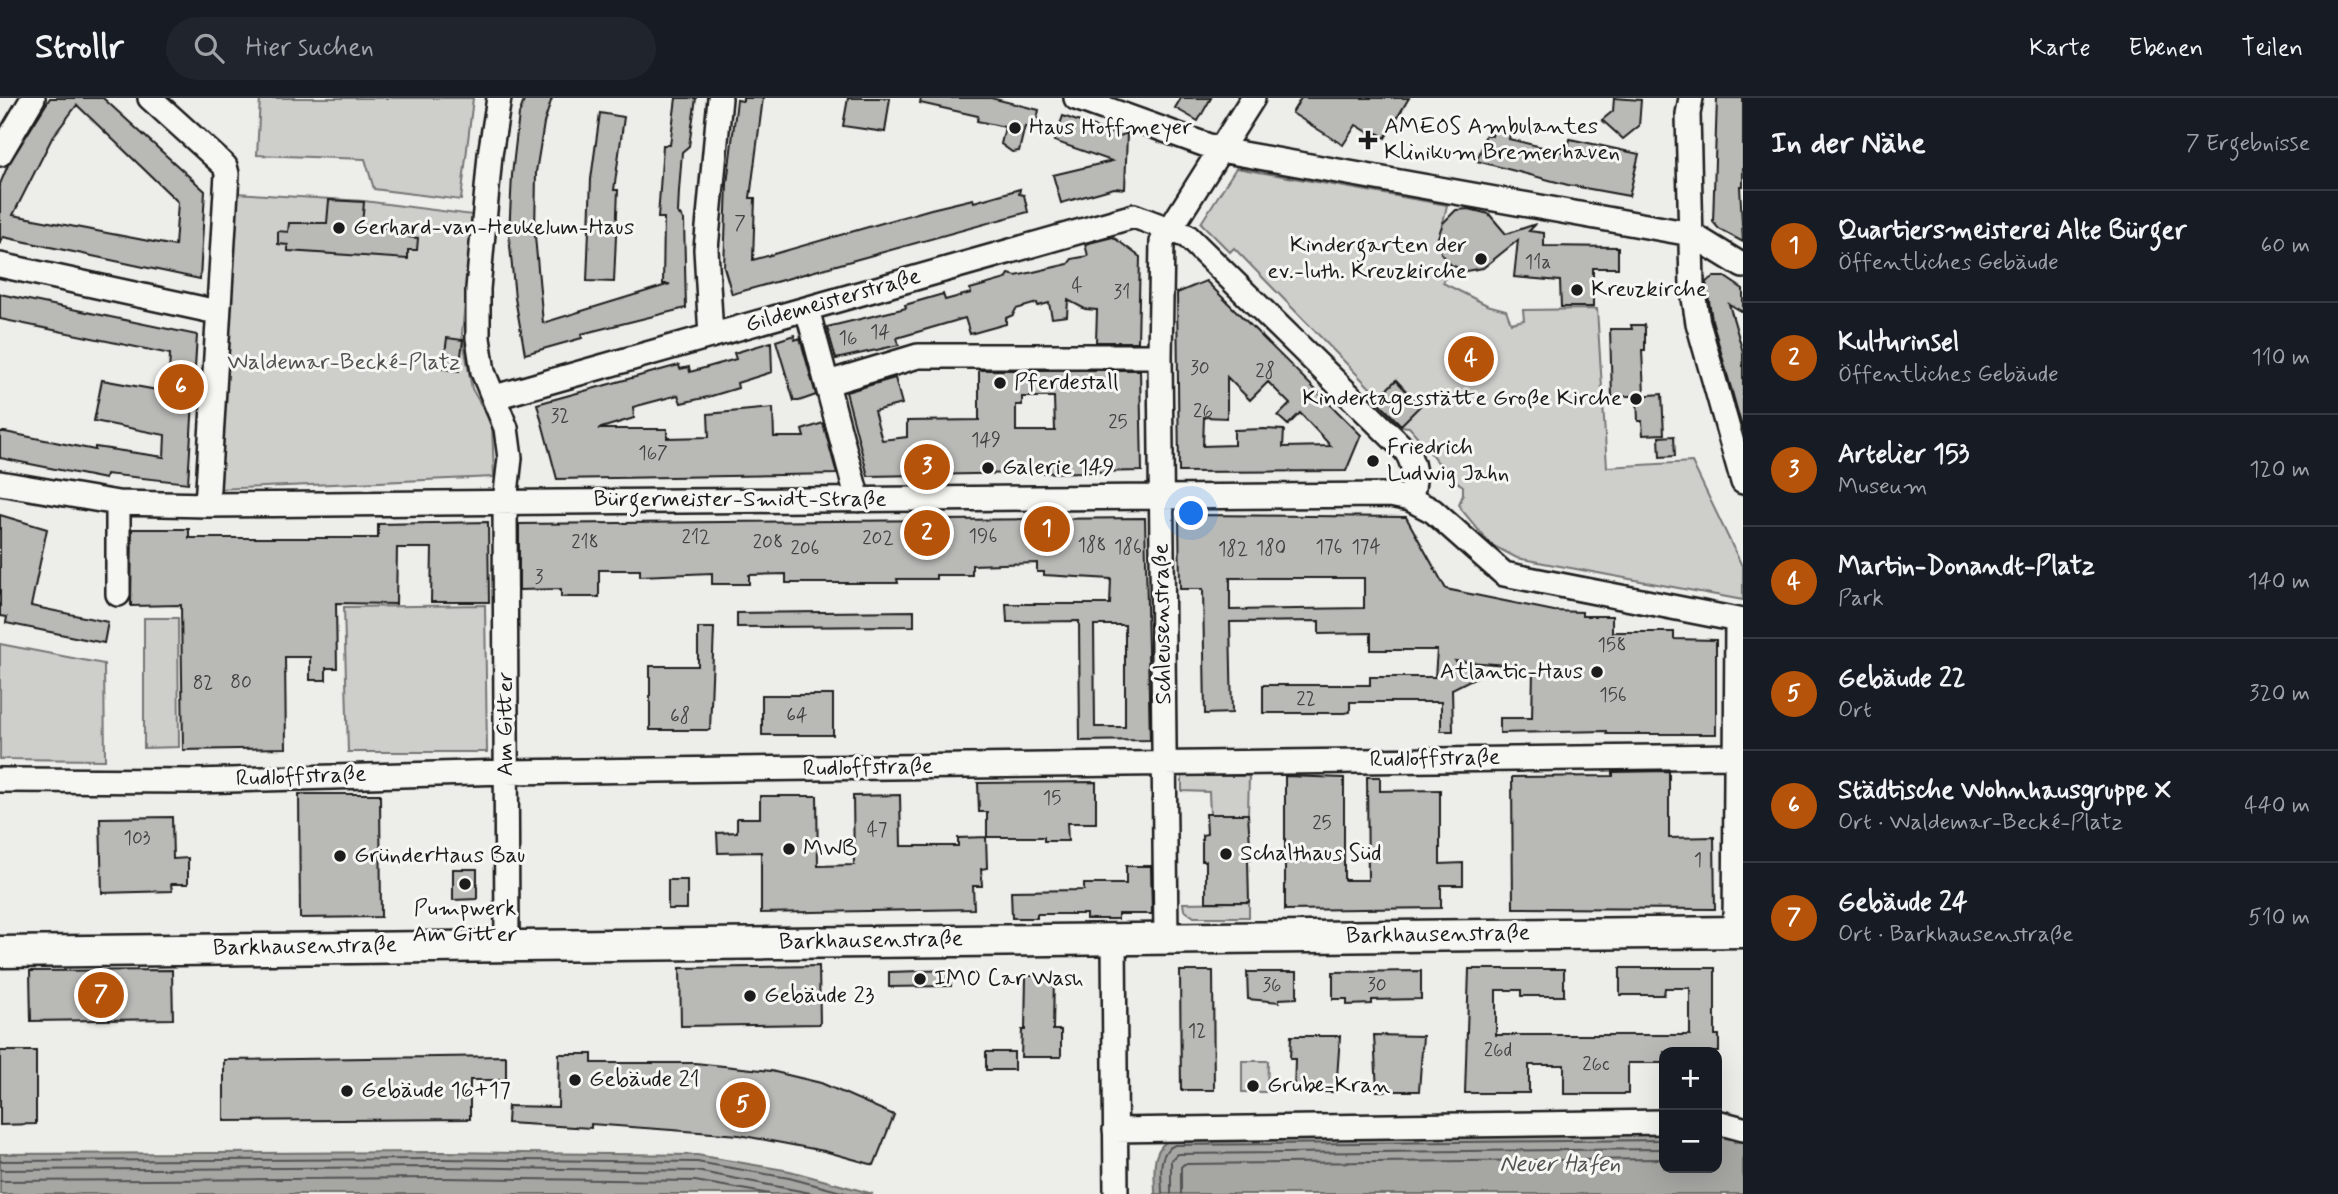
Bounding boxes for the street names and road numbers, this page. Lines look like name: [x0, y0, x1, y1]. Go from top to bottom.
street label: Gildemeisterstraße: [742, 262, 924, 340]
street label: Bürgermeister-Smidt-Straße: [593, 485, 887, 517]
street label: Schleusenstraße: [1147, 543, 1179, 705]
street label: Am Gitter: [491, 671, 521, 776]
street label: Rudloffstraße: [1369, 743, 1501, 775]
street label: Rudloffstraße: [802, 752, 934, 784]
street label: Rudloffstraße: [235, 760, 367, 794]
street label: Barkhausenstraße: [1346, 918, 1530, 952]
street label: Barkhausenstraße: [779, 924, 963, 958]
street label: Barkhausenstraße: [213, 930, 397, 964]

